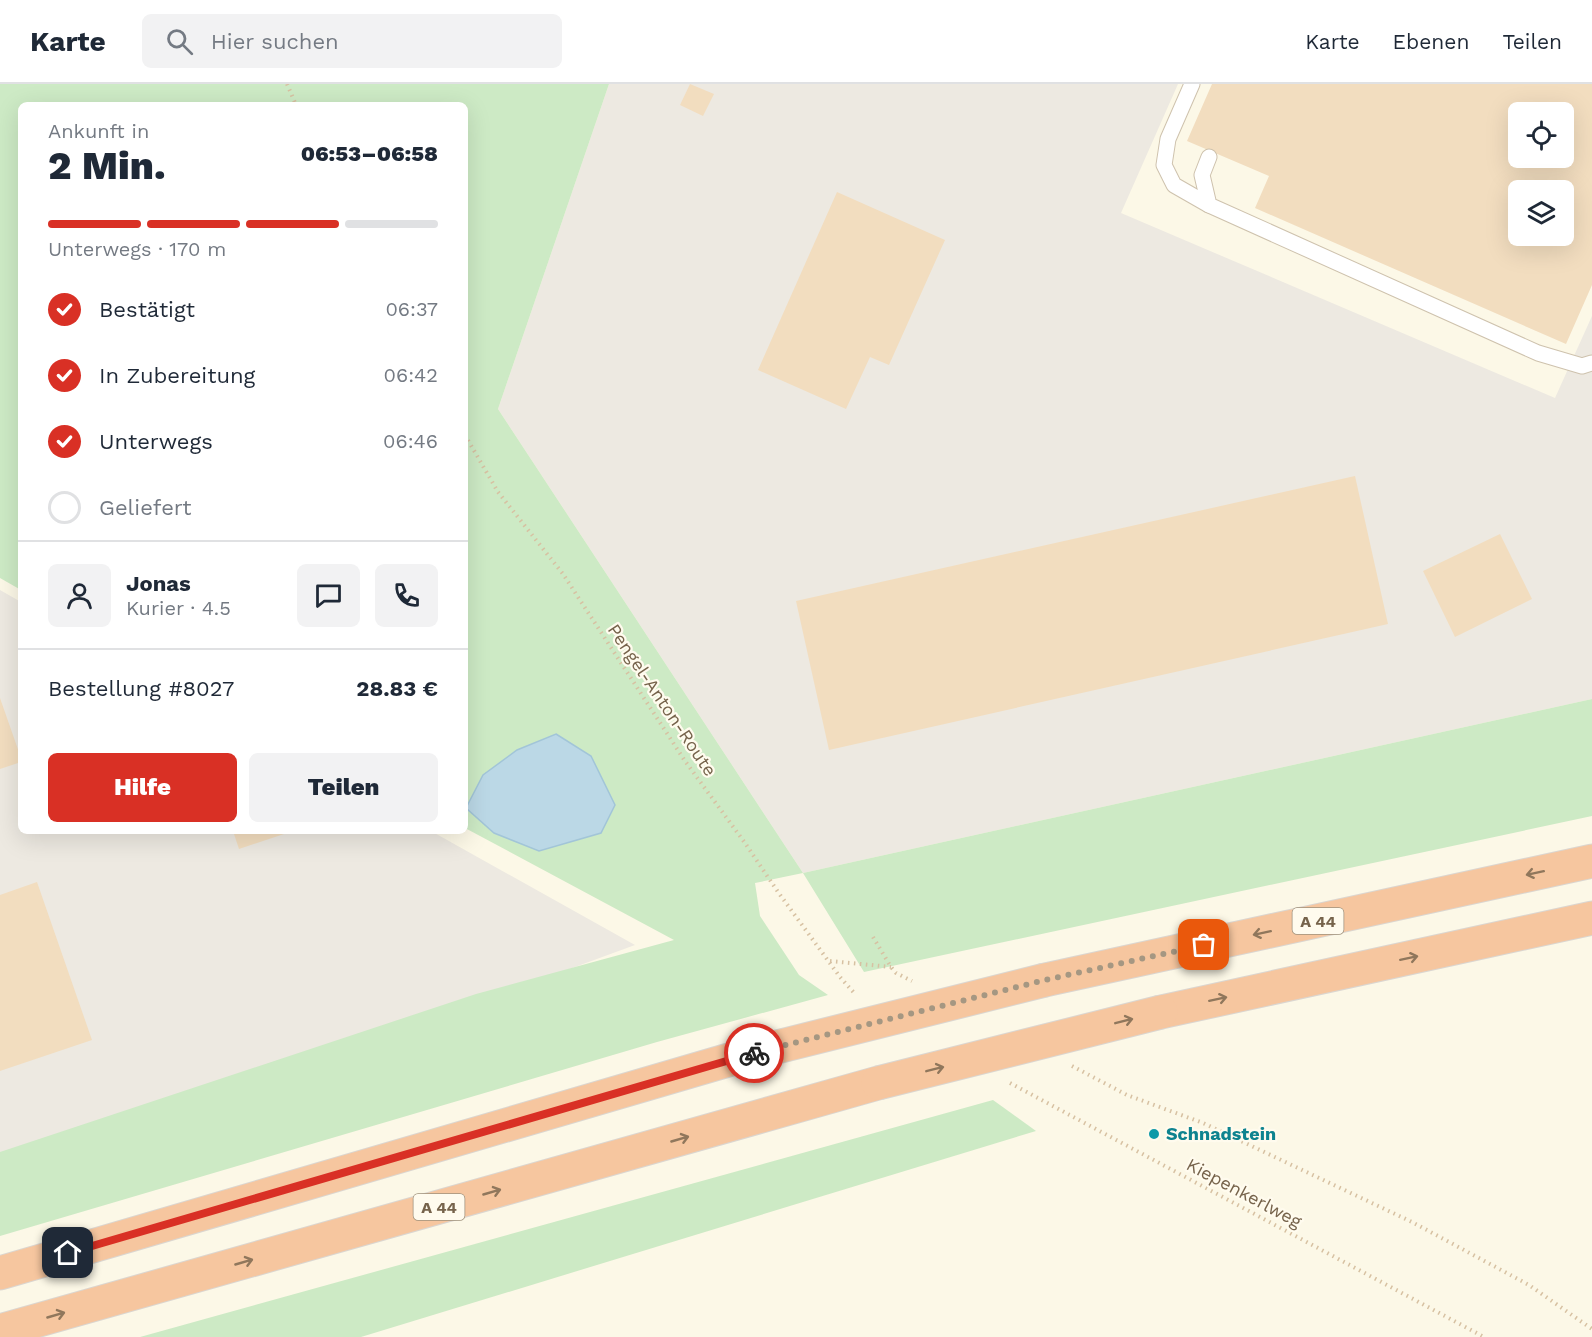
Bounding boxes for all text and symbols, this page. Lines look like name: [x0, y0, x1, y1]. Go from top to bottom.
search box: [142, 14, 562, 68]
text: Karte: [30, 25, 106, 58]
icon: search: [163, 25, 196, 58]
text: Hier suchen: [211, 29, 339, 54]
text: Karte: [1305, 29, 1360, 54]
text: Ebenen: [1393, 29, 1469, 54]
text: Teilen: [1502, 29, 1562, 54]
map controls: [1508, 102, 1574, 246]
button: locate: [1508, 102, 1574, 168]
text: Ankunft in: [48, 119, 149, 143]
text: 06:53–06:58: [301, 141, 438, 166]
text: 2 Min.: [48, 143, 166, 188]
button: layers: [1508, 180, 1574, 246]
text: Unterwegs · 170 m: [48, 237, 226, 261]
icon: check: [48, 293, 81, 326]
text: Bestätigt: [99, 297, 195, 322]
text: 06:37: [385, 297, 438, 321]
icon: check: [48, 359, 81, 392]
text: In Zubereitung: [99, 363, 255, 388]
text: 06:42: [384, 363, 438, 387]
icon: check: [48, 425, 81, 458]
text: Unterwegs: [99, 429, 213, 454]
text: 06:46: [383, 429, 438, 453]
text: Geliefert: [99, 495, 191, 520]
button: person: [48, 564, 111, 627]
button: chat: [297, 564, 360, 627]
button: phone: [375, 564, 438, 627]
text: Jonas: [126, 571, 191, 596]
text: Kurier · 4.5: [126, 596, 231, 620]
street label: Pengel-Anton-Route: [604, 620, 721, 780]
text: Bestellung #8027: [48, 676, 234, 701]
text: 28.83 €: [356, 676, 438, 701]
button: Hilfe: [48, 753, 237, 822]
button: Teilen: [249, 753, 438, 822]
one-way arrow: [1526, 868, 1545, 880]
road number: A 44: [1292, 908, 1344, 934]
pin: [1178, 919, 1229, 970]
icon: bag: [1187, 928, 1220, 961]
one-way arrow: [1253, 928, 1273, 939]
one-way arrow: [1398, 952, 1418, 963]
one-way arrow: [1208, 993, 1227, 1005]
one-way arrow: [1114, 1015, 1133, 1027]
courier: [724, 1023, 784, 1083]
icon: bike: [738, 1037, 771, 1070]
one-way arrow: [925, 1062, 944, 1074]
place label: Schnadstein: [1166, 1123, 1276, 1144]
marker: Schnadstein: [1147, 1127, 1161, 1141]
one-way arrow: [670, 1133, 689, 1144]
street label: Kiepenkerlweg: [1183, 1153, 1306, 1232]
one-way arrow: [482, 1186, 501, 1197]
road number: A 44: [414, 1194, 464, 1220]
pin: [42, 1227, 93, 1278]
icon: home: [51, 1236, 84, 1269]
one-way arrow: [234, 1256, 253, 1267]
one-way arrow: [46, 1309, 65, 1320]

